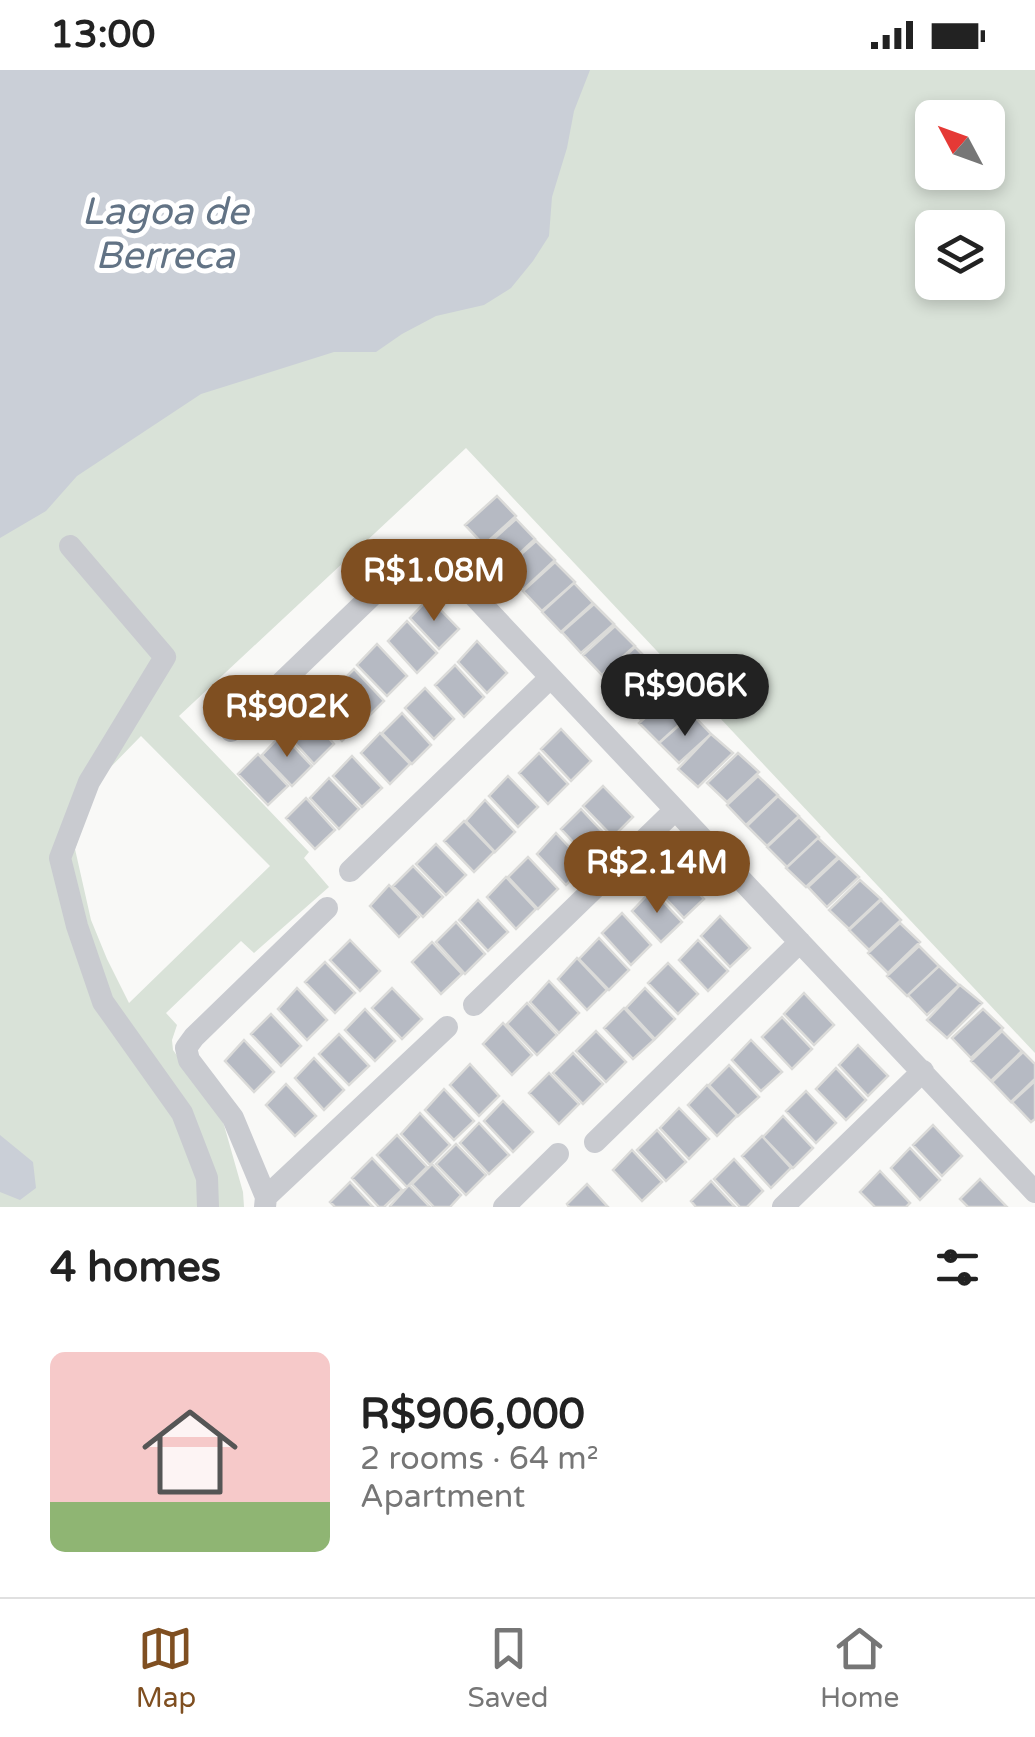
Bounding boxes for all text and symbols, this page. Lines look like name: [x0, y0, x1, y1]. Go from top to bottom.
text: 13:00: [50, 12, 155, 58]
north arrow: [915, 100, 1005, 190]
map controls: [915, 100, 1005, 300]
water label: Lagoa de Berreca: [81, 189, 251, 279]
button: layers: [915, 210, 1005, 300]
pin: R$1.08M: [342, 539, 526, 624]
text: R$1.08M: [363, 552, 505, 590]
pin: R$906K: [604, 654, 766, 739]
text: R$906K: [623, 667, 747, 705]
pin: R$902K: [206, 675, 368, 760]
text: R$902K: [225, 688, 349, 726]
pin: R$2.14M: [565, 831, 749, 916]
text: R$2.14M: [586, 844, 728, 882]
icon: filters: [930, 1240, 985, 1295]
text: 4 homes: [50, 1242, 221, 1293]
text: R$906,000: [360, 1389, 585, 1440]
icon: home: [130, 1392, 250, 1512]
text: 2 rooms · 64 m²: [360, 1440, 599, 1478]
text: Apartment: [360, 1478, 525, 1516]
tab: Map: [136, 1621, 196, 1715]
tab: Saved: [468, 1621, 549, 1715]
tab: Home: [820, 1621, 899, 1715]

